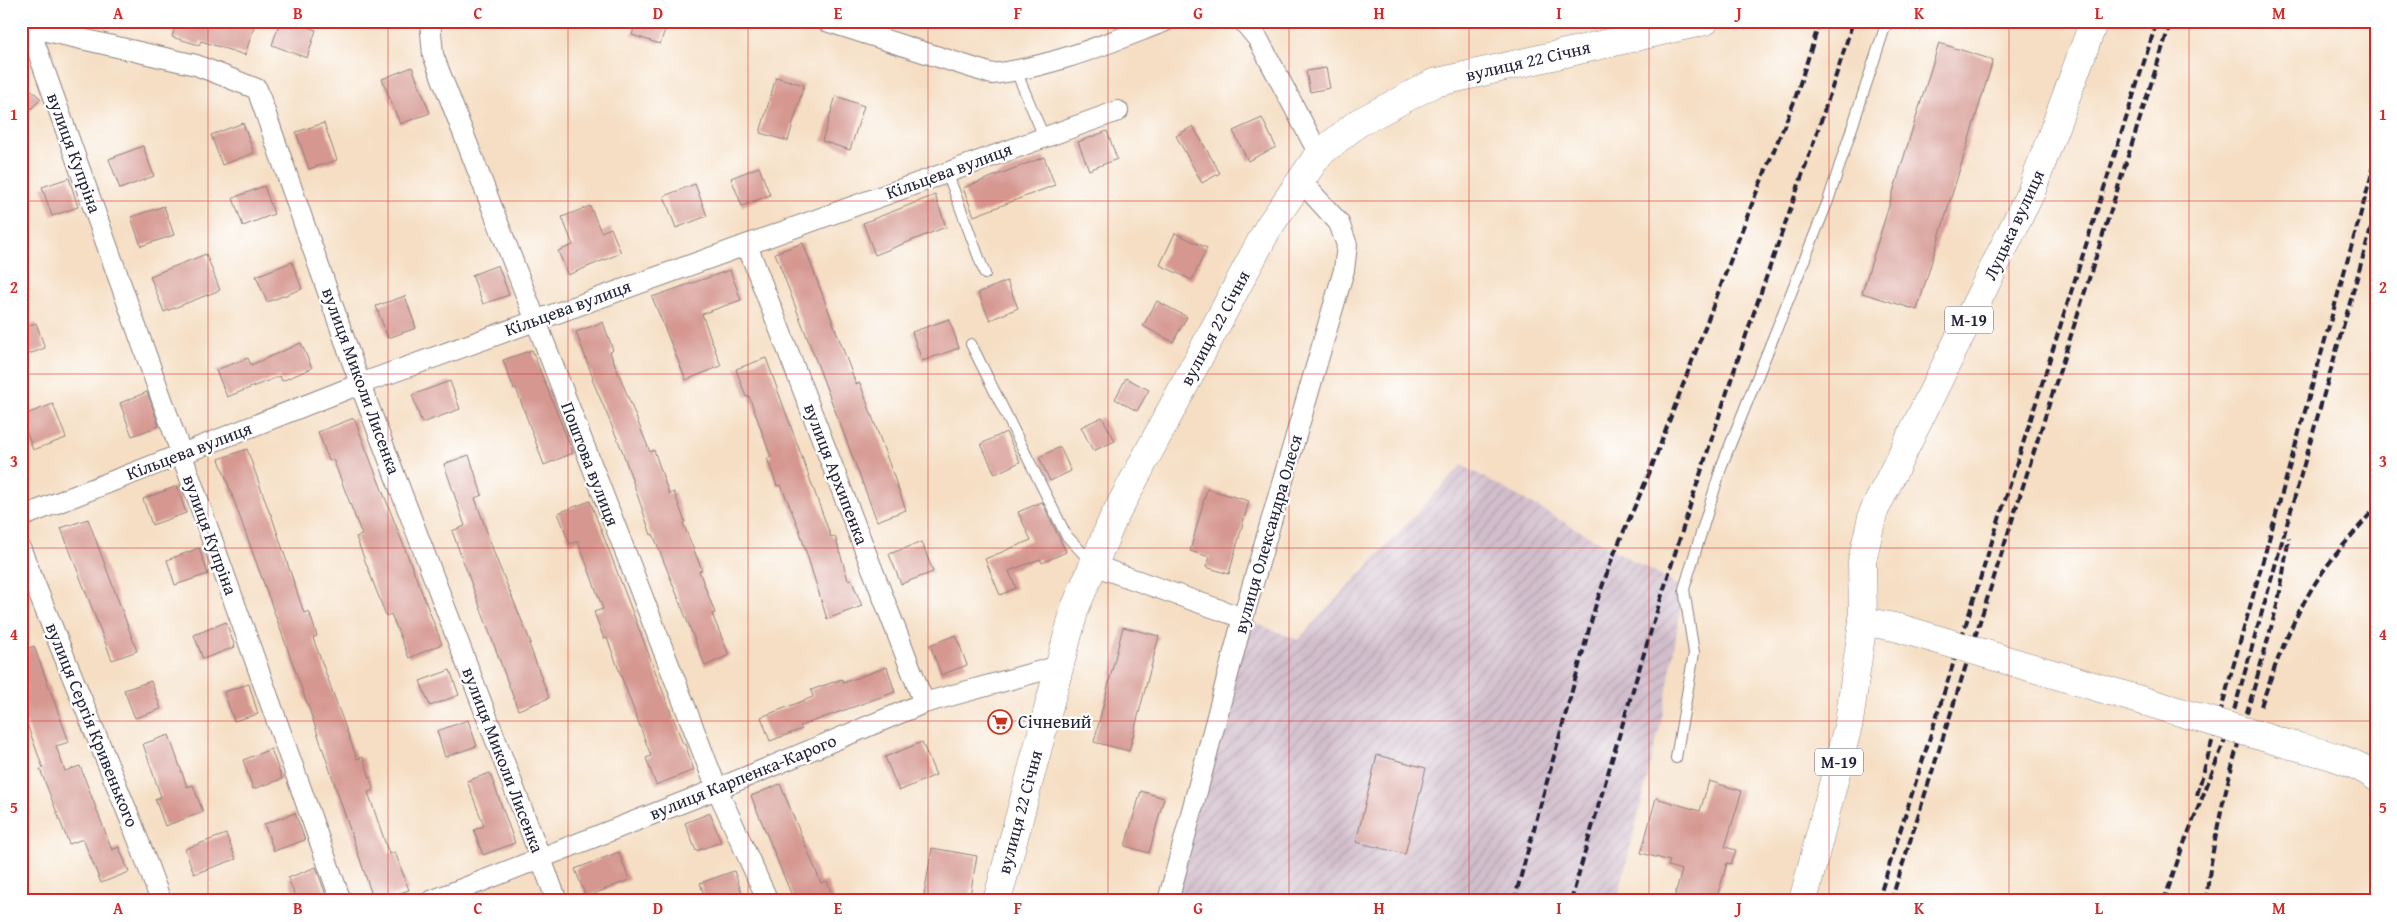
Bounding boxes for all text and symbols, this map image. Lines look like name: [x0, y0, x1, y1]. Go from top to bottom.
text: A: [113, 1, 124, 25]
text: B: [293, 1, 303, 25]
text: C: [473, 1, 483, 25]
text: D: [653, 1, 663, 25]
text: E: [834, 1, 843, 25]
text: F: [1014, 1, 1022, 25]
text: G: [1193, 1, 1203, 25]
text: H: [1373, 1, 1385, 25]
text: I: [1556, 1, 1562, 25]
text: J: [1733, 1, 1742, 25]
text: K: [1914, 1, 1925, 25]
text: L: [2095, 1, 2104, 25]
text: M: [2272, 1, 2286, 25]
street label: вулиця 22 Січня: [1463, 33, 1593, 88]
street label: вулиця Купріна: [40, 89, 109, 217]
text: 1: [10, 102, 18, 126]
text: 1: [2379, 102, 2387, 126]
street label: Кільцева вулиця: [882, 135, 1016, 206]
street label: Луцька вулиця: [1976, 165, 2051, 285]
street label: вулиця 22 Січня: [1173, 265, 1256, 390]
street label: Кільцева вулиця: [501, 272, 635, 343]
text: 2: [10, 275, 18, 299]
text: 2: [2379, 275, 2387, 299]
street label: вулиця Миколи Лисенка: [315, 284, 408, 478]
road number: М-19: [1945, 306, 1993, 334]
street label: Поштова вулиця: [554, 398, 627, 530]
street label: вулиця Архипенка: [797, 399, 876, 549]
street label: Кільцева вулиця: [122, 414, 255, 487]
street label: вулиця Олександра Олеся: [1226, 431, 1309, 637]
text: 3: [10, 449, 18, 473]
text: 3: [2379, 449, 2387, 473]
street label: вулиця Купріна: [176, 471, 245, 599]
street label: вулиця Сергія Кривенького: [39, 618, 146, 831]
text: 4: [10, 622, 18, 646]
text: 4: [2379, 622, 2387, 646]
street label: вулиця Миколи Лисенка: [456, 663, 552, 857]
place label: Січневий: [1018, 708, 1092, 735]
supermarket icon: Січневий: [987, 709, 1013, 735]
street label: вулиця Карпенка-Карого: [645, 727, 840, 826]
street label: вулиця 22 Січня: [990, 747, 1049, 877]
road number: М-19: [1815, 749, 1863, 776]
text: 5: [10, 795, 18, 819]
text: 5: [2379, 795, 2387, 819]
text: A: [113, 896, 124, 920]
text: B: [293, 896, 303, 920]
text: C: [473, 896, 483, 920]
text: D: [653, 896, 663, 920]
text: E: [834, 896, 843, 920]
text: F: [1014, 896, 1022, 920]
text: G: [1193, 896, 1203, 920]
text: H: [1373, 896, 1385, 920]
text: I: [1556, 896, 1562, 920]
text: J: [1733, 896, 1742, 920]
text: K: [1914, 896, 1925, 920]
text: L: [2095, 896, 2104, 920]
text: M: [2272, 896, 2286, 920]

